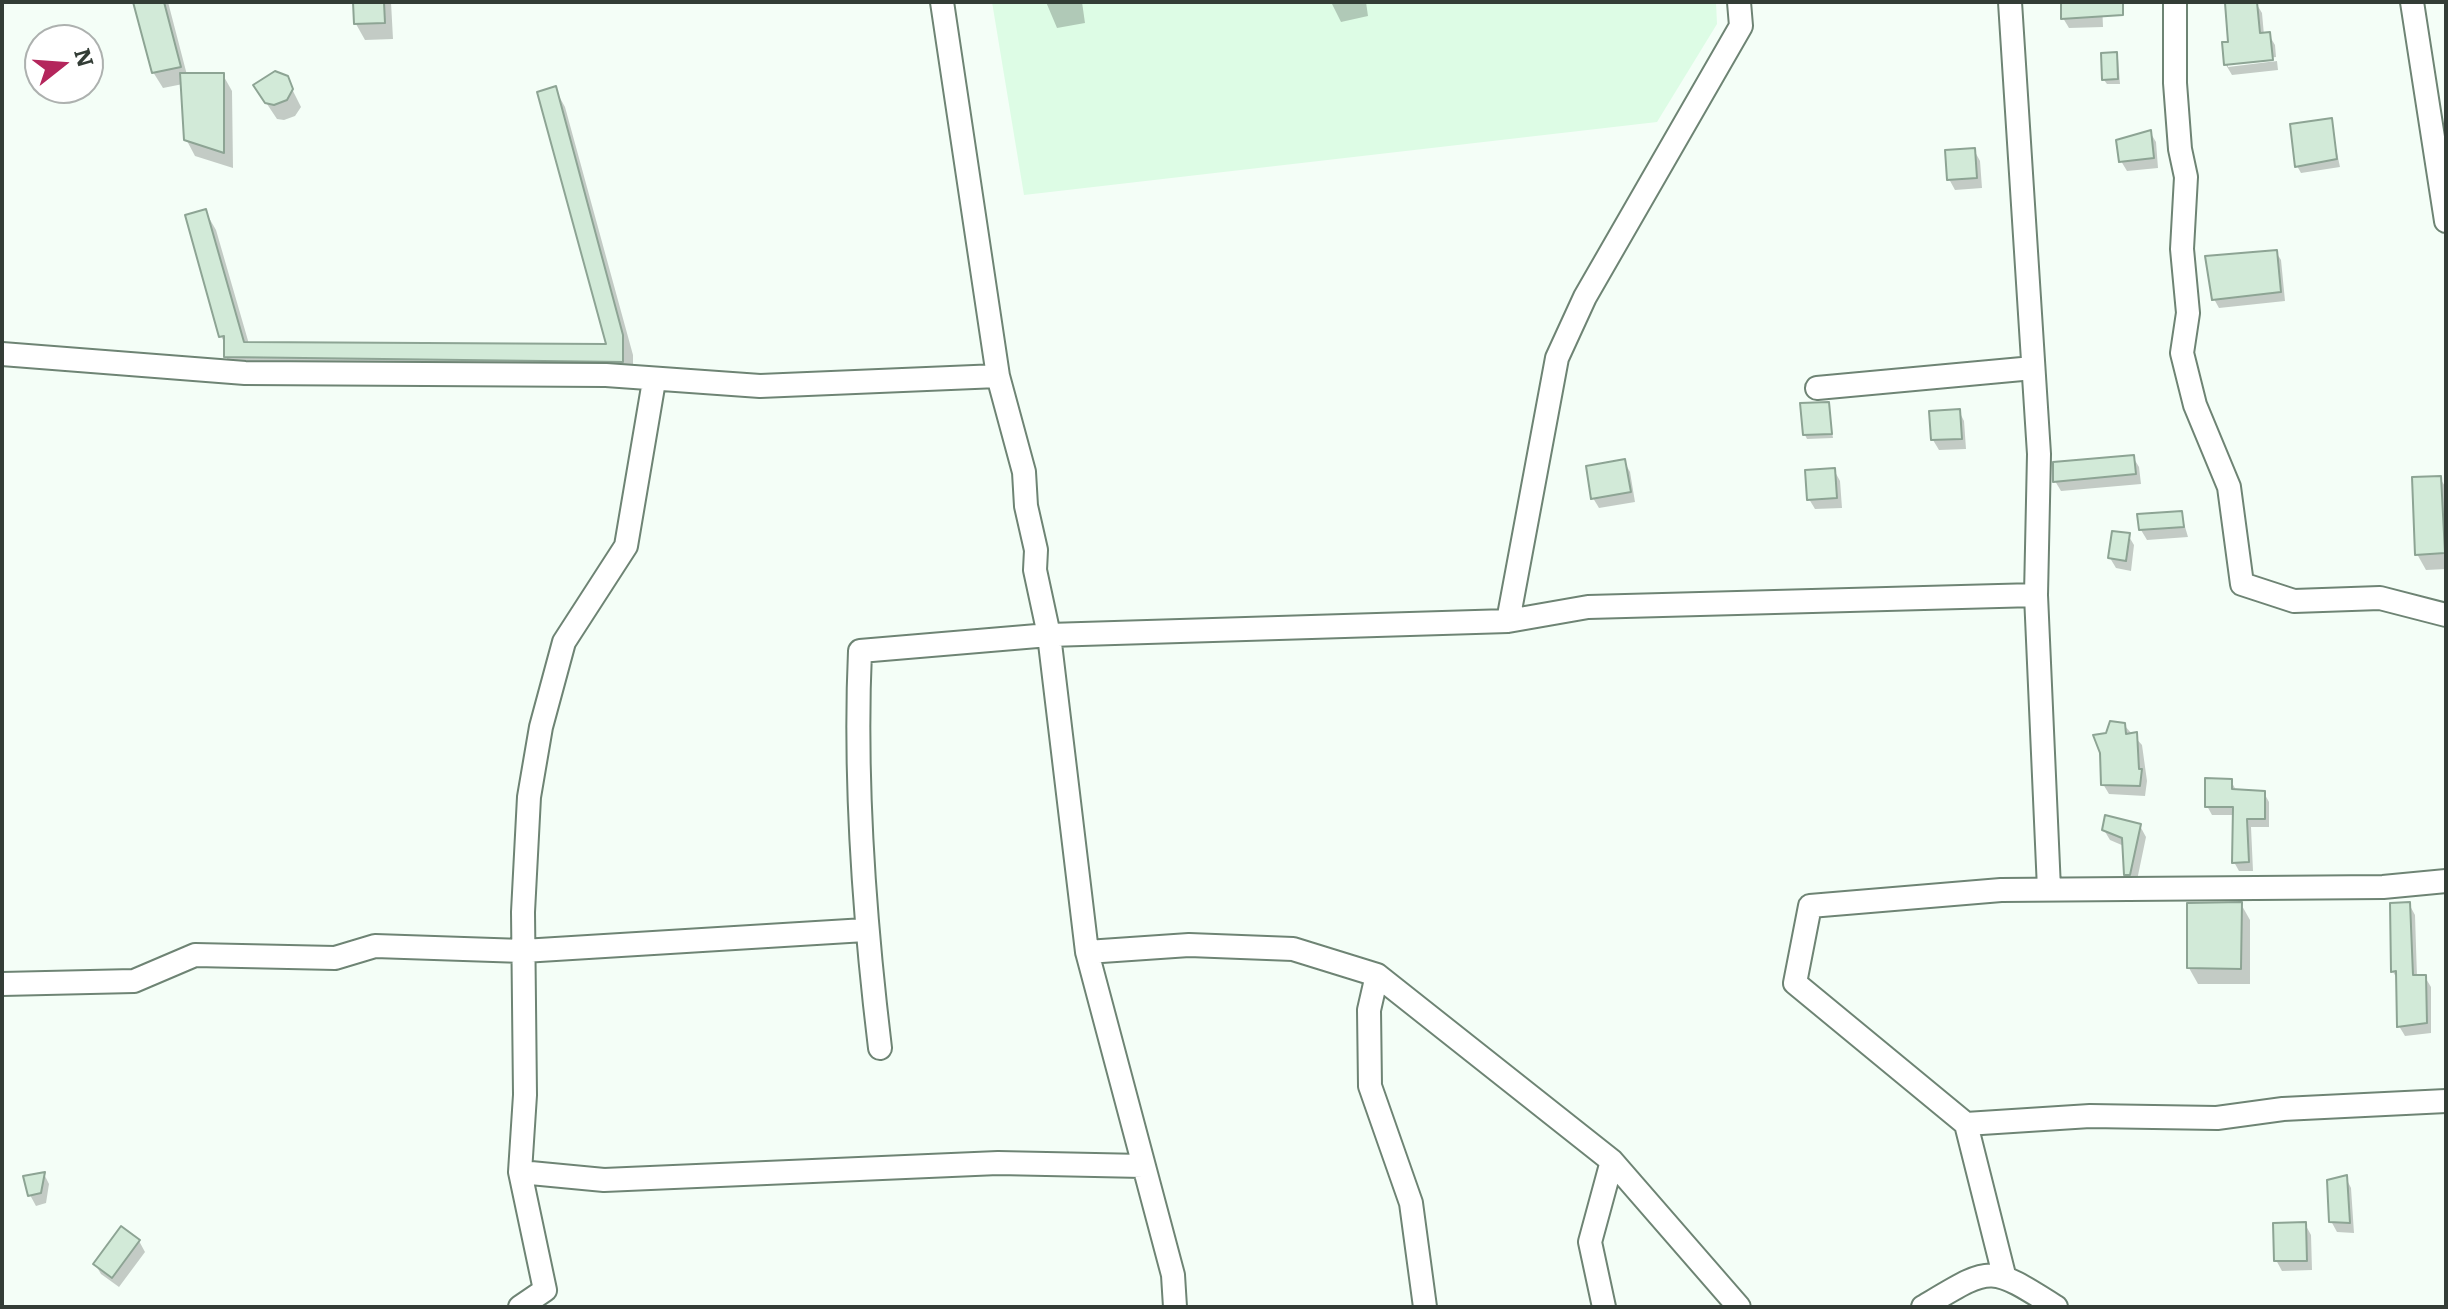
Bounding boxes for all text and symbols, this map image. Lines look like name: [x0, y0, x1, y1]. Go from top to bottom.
north arrow: [24, 24, 104, 104]
text: N: [67, 44, 104, 71]

